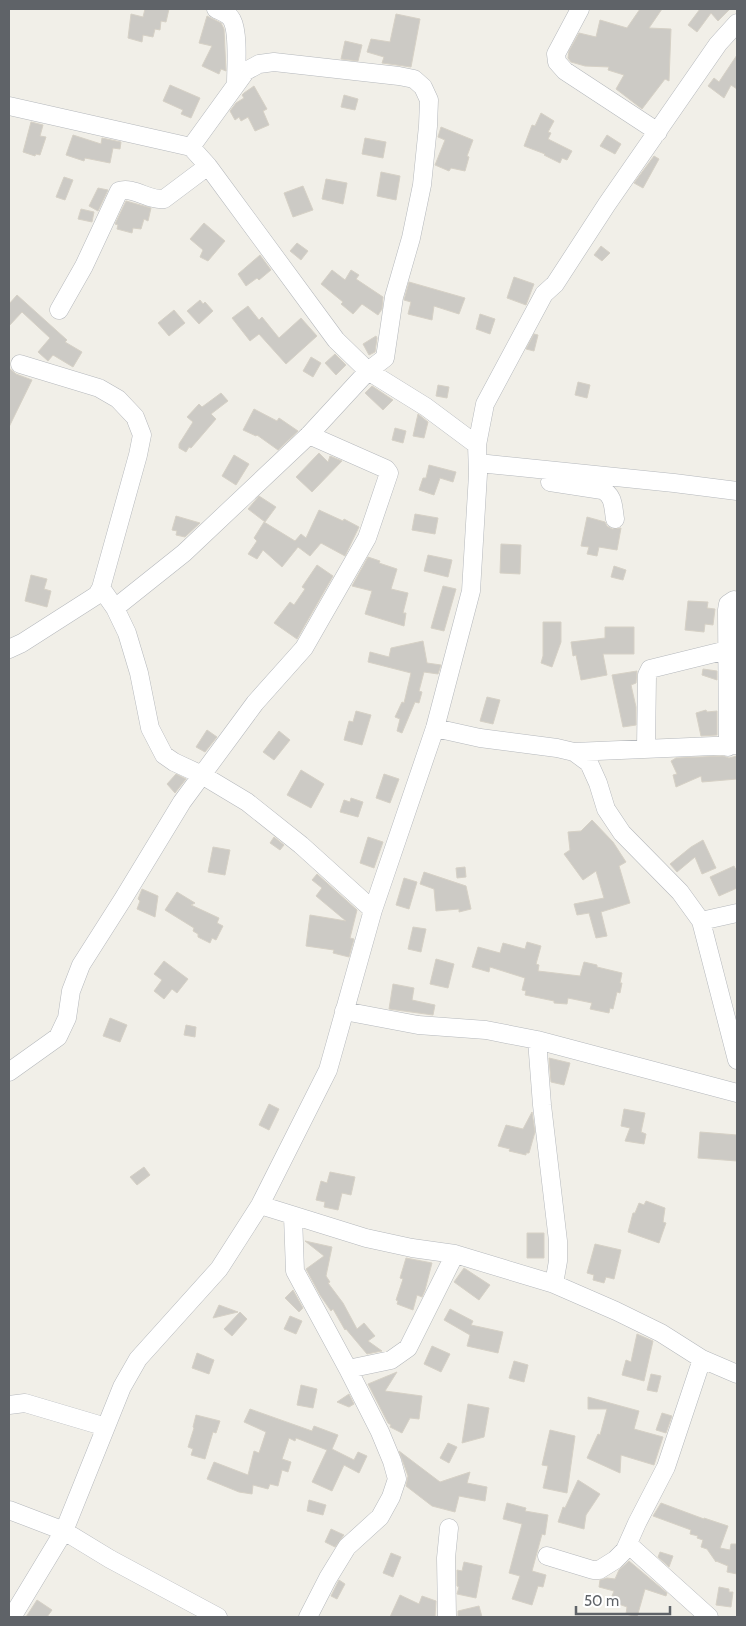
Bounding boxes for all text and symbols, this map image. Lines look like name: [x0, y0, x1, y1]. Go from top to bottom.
scale bar: [576, 1584, 670, 1616]
text: 50 m: [584, 1592, 619, 1610]

